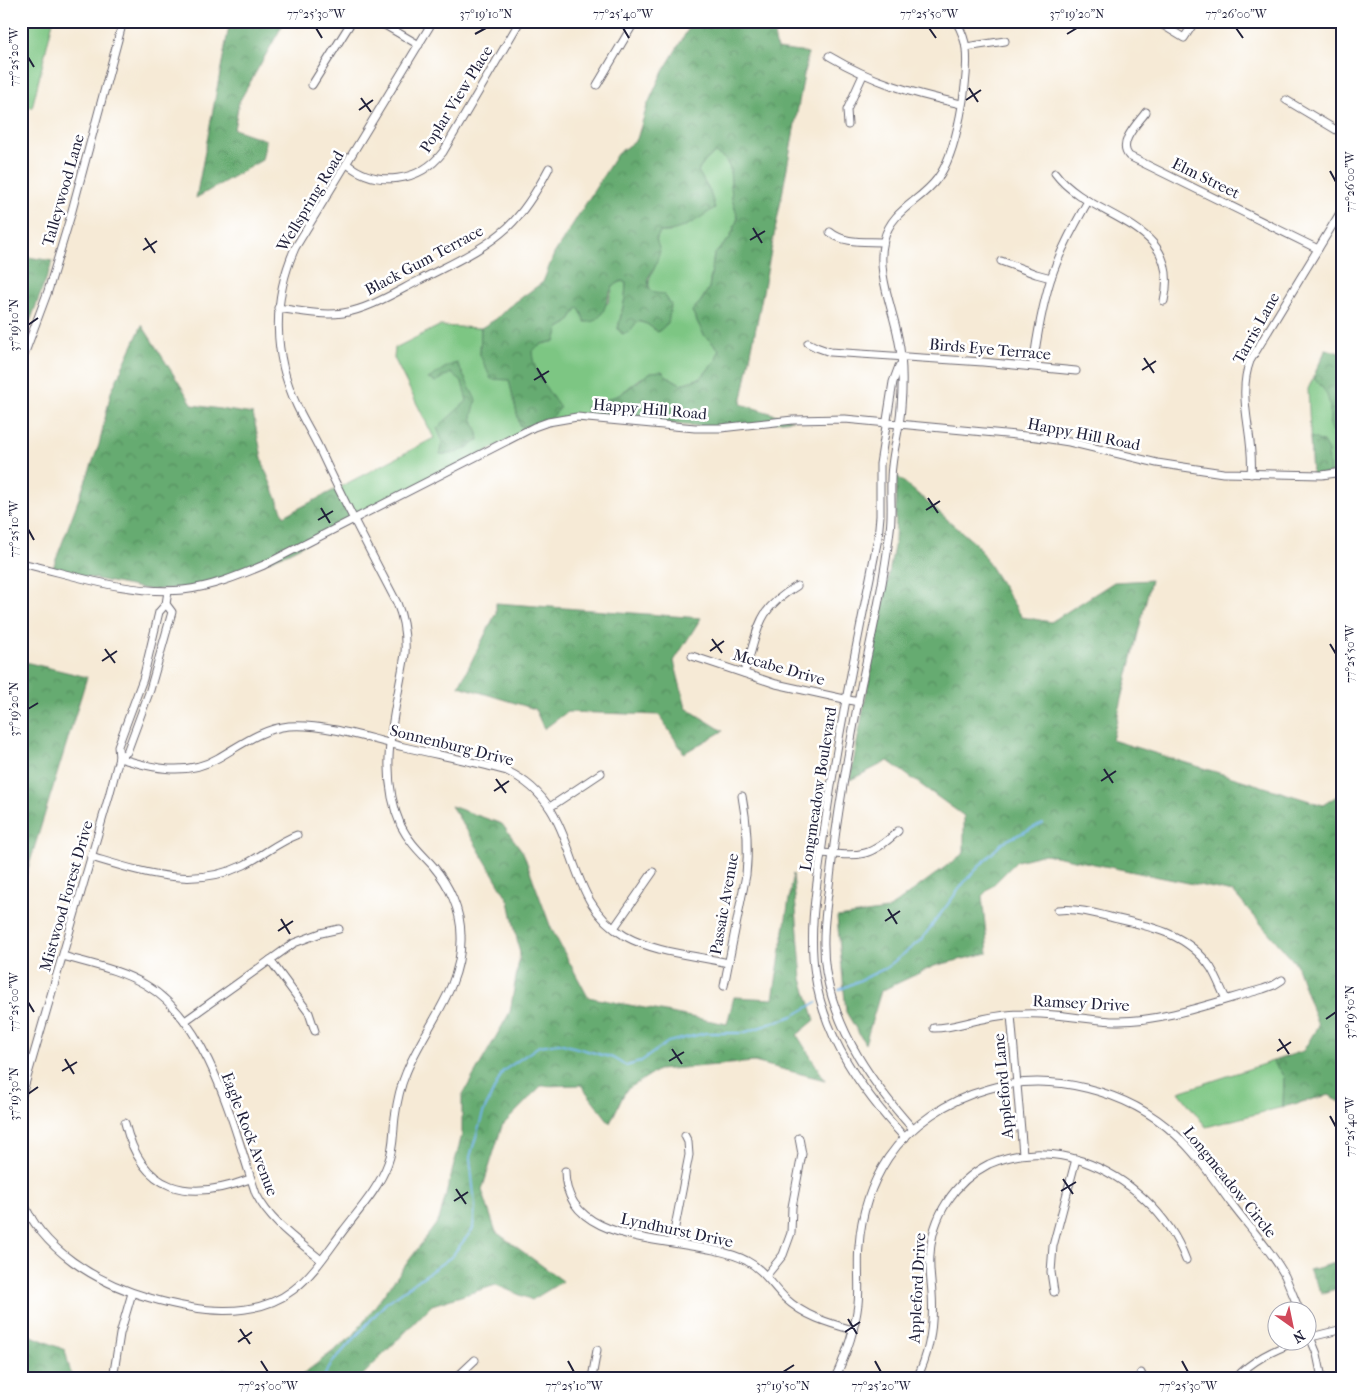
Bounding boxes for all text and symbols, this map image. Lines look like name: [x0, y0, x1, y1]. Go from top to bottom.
text: 77°25'30"W: [287, 7, 346, 21]
text: 37°19'10"N: [460, 7, 512, 21]
text: 77°25'40"W: [593, 7, 654, 21]
text: 77°25'50"W: [900, 7, 959, 21]
text: 37°19'20"N: [1050, 7, 1104, 21]
text: 77°26'00"W: [1206, 7, 1268, 21]
text: 77°25'20"W: [7, 26, 21, 87]
street label: Poplar View Place: [415, 42, 497, 156]
street label: Talleywood Lane: [38, 132, 88, 248]
street label: Wellspring Road: [272, 147, 348, 256]
text: 77°26'00"W: [1343, 150, 1357, 212]
street label: Elm Street: [1169, 153, 1243, 203]
street label: Black Gum Terrace: [362, 221, 487, 299]
street label: Tarris Lane: [1229, 289, 1283, 367]
text: 37°19'10"N: [7, 299, 21, 351]
street label: Birds Eye Terrace: [928, 334, 1052, 364]
street label: Happy Hill Road: [592, 395, 708, 423]
street label: Happy Hill Road: [1026, 414, 1142, 454]
text: 77°25'10"W: [7, 499, 21, 558]
text: 77°25'50"W: [1343, 624, 1357, 683]
street label: Mccabe Drive: [731, 645, 827, 689]
text: 37°19'20"N: [7, 682, 21, 736]
street label: Longmeadow Boulevard: [796, 705, 840, 873]
street label: Sonnenburg Drive: [388, 720, 516, 770]
street label: Mistwood Forest Drive: [35, 818, 97, 974]
street label: Passaic Avenue: [706, 852, 742, 956]
text: 77°25'00"W: [7, 971, 21, 1032]
text: 37°19'50"N: [1343, 985, 1357, 1039]
street label: Ramsey Drive: [1032, 991, 1130, 1015]
street label: Appleford Lane: [989, 1032, 1017, 1141]
text: 37°19'30"N: [7, 1067, 21, 1121]
street label: Eagle Rock Avenue: [218, 1069, 282, 1199]
text: 77°25'40"W: [1343, 1096, 1357, 1157]
street label: Longmeadow Circle: [1179, 1123, 1281, 1241]
street label: Lyndhurst Drive: [619, 1209, 735, 1251]
street label: Appleford Drive: [905, 1232, 929, 1345]
north arrow: [1266, 1302, 1316, 1352]
text: N: [1289, 1326, 1308, 1347]
text: 77°25'00"W: [238, 1379, 299, 1393]
text: 77°25'10"W: [545, 1379, 604, 1393]
text: 37°19'50"N: [756, 1379, 810, 1393]
text: 77°25'20"W: [851, 1379, 912, 1393]
text: 77°25'30"W: [1159, 1379, 1218, 1393]

